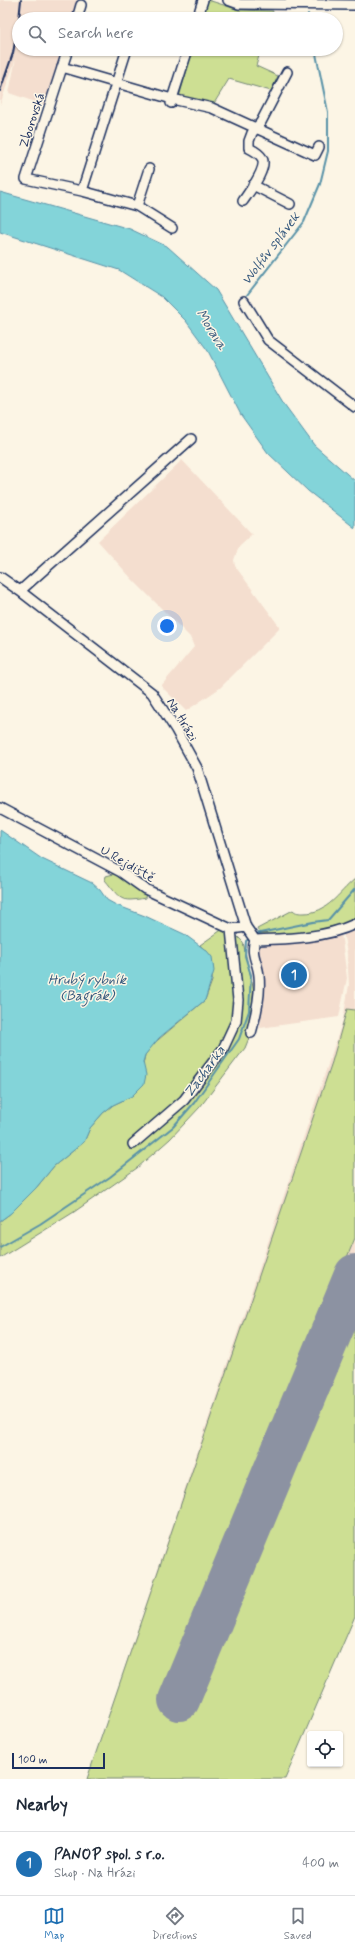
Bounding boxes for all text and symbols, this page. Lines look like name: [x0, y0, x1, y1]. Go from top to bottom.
search box: [12, 12, 343, 56]
icon: search: [26, 23, 48, 45]
text: Search here: [58, 24, 134, 44]
street label: Zborovská: [16, 91, 49, 150]
water label: Wolfův splávek: [238, 208, 305, 289]
water label: Morava: [192, 306, 231, 354]
your location: [157, 616, 177, 636]
street label: Na Hrázi: [162, 695, 201, 745]
street label: U Rejdiště: [97, 842, 158, 887]
pin: 1: [281, 960, 307, 990]
water label: Hrubý rybník (Bagrák): [48, 971, 127, 1007]
water label: Zacharka: [180, 1042, 230, 1101]
map controls: [307, 1731, 343, 1767]
button: locate: [307, 1731, 343, 1767]
scale bar: [12, 1751, 105, 1770]
text: 100 m: [18, 1753, 48, 1767]
text: Nearby: [16, 1794, 68, 1816]
text: PANOP spol. s r.o.: [54, 1845, 165, 1865]
text: 1: [26, 1855, 32, 1872]
text: 400 m: [302, 1855, 339, 1872]
text: Shop · Na Hrázi: [54, 1865, 136, 1882]
tab: Map: [43, 1905, 65, 1943]
tab: Directions: [152, 1905, 197, 1943]
tab: Saved: [284, 1905, 312, 1943]

